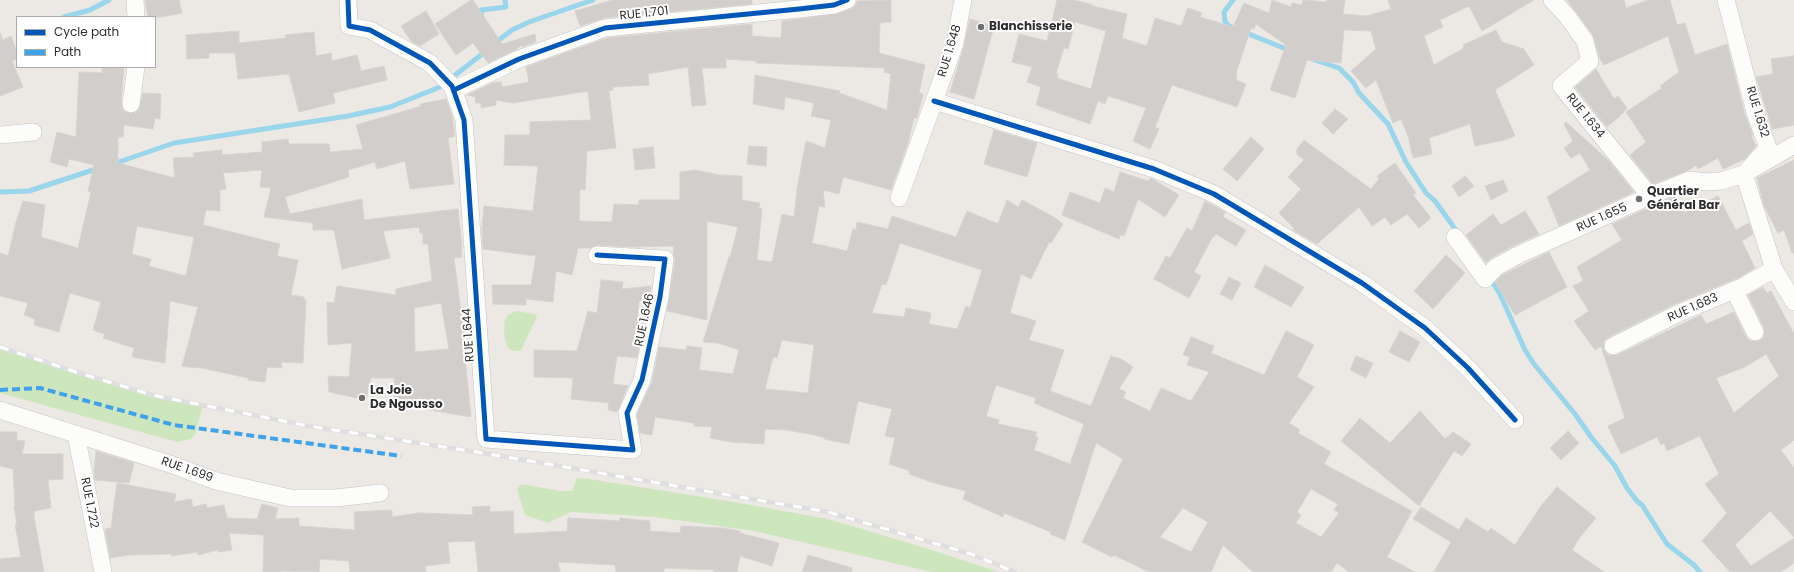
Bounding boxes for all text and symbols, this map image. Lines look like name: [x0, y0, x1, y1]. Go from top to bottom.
street label: RUE 1.701: [619, 4, 669, 24]
legend: [16, 16, 156, 68]
place label: Blanchisserie: [989, 20, 1072, 34]
marker: Blanchisserie: [976, 22, 986, 32]
text: Cycle path: [54, 23, 119, 40]
street label: RUE 1.648: [935, 23, 965, 79]
text: Path: [54, 43, 81, 60]
street label: RUE 1.632: [1742, 85, 1772, 139]
street label: RUE 1.634: [1563, 91, 1607, 141]
place label: Quartier Général Bar: [1647, 185, 1720, 213]
marker: Quartier Général Bar: [1634, 194, 1644, 204]
street label: RUE 1.655: [1574, 200, 1630, 236]
street label: RUE 1.683: [1666, 291, 1720, 325]
street label: RUE 1.646: [632, 292, 658, 348]
street label: RUE 1.644: [460, 308, 478, 362]
place label: La Joie De Ngousso: [370, 384, 443, 412]
marker: La Joie De Ngousso: [357, 393, 367, 403]
street label: RUE 1.699: [159, 454, 215, 486]
street label: RUE 1.722: [77, 476, 101, 530]

